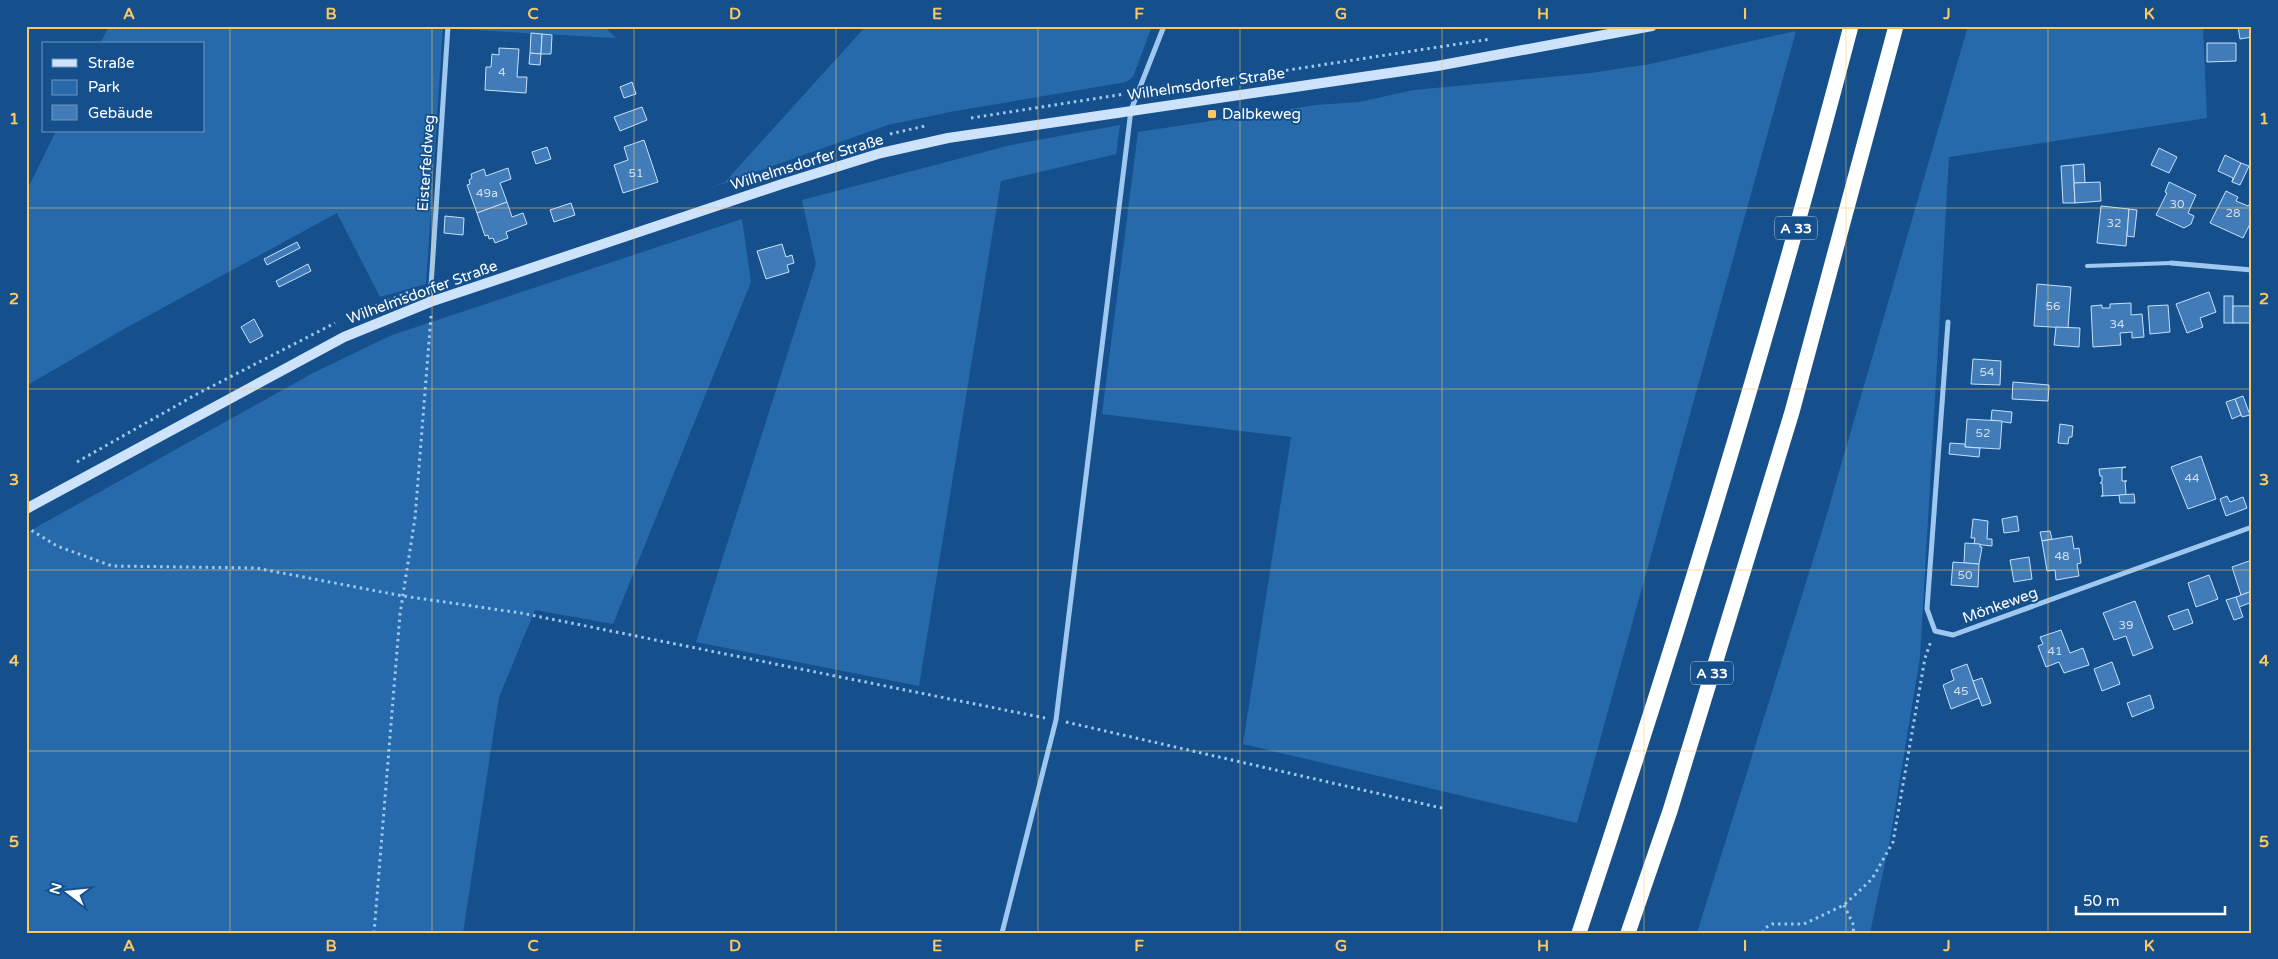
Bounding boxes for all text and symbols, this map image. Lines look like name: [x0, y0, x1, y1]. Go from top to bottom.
text: A: [123, 4, 135, 24]
text: B: [325, 4, 337, 24]
text: C: [527, 4, 539, 24]
text: D: [729, 4, 741, 24]
text: E: [932, 4, 942, 24]
text: F: [1134, 4, 1144, 24]
text: G: [1335, 4, 1347, 24]
text: H: [1537, 4, 1549, 24]
text: I: [1743, 4, 1747, 24]
text: J: [1942, 4, 1951, 24]
text: K: [2144, 4, 2155, 24]
legend: [42, 42, 205, 132]
text: Straße: [88, 54, 134, 72]
street label: Wilhelmsdorfer Straße: [1126, 64, 1286, 104]
house number: 4: [498, 65, 506, 79]
text: Park: [88, 78, 120, 96]
text: Gebäude: [88, 104, 153, 122]
place label: Dalbkeweg: [1222, 105, 1301, 123]
marker: Dalbkeweg: [1206, 108, 1218, 120]
text: 1: [9, 109, 19, 129]
text: 1: [2259, 109, 2269, 129]
street label: Eisterfeldweg: [414, 114, 438, 212]
street label: Wilhelmsdorfer Straße: [728, 130, 886, 194]
house number: 51: [628, 166, 644, 180]
house number: 49a: [476, 186, 498, 200]
house number: 30: [2169, 197, 2185, 211]
house number: 28: [2225, 206, 2241, 220]
house number: 32: [2106, 216, 2122, 230]
road number: A 33: [1775, 217, 1817, 240]
street label: Wilhelmsdorfer Straße: [344, 256, 500, 328]
text: 2: [9, 289, 19, 309]
text: 2: [2259, 289, 2269, 309]
house number: 56: [2045, 299, 2061, 313]
house number: 34: [2109, 317, 2125, 331]
house number: 54: [1979, 365, 1995, 379]
house number: 52: [1975, 426, 1991, 440]
text: 3: [9, 470, 19, 490]
text: 3: [2259, 470, 2269, 490]
house number: 44: [2184, 471, 2200, 485]
house number: 48: [2054, 549, 2070, 563]
house number: 50: [1957, 568, 1973, 582]
street label: Mönkeweg: [1960, 583, 2040, 627]
house number: 39: [2118, 618, 2134, 632]
house number: 41: [2047, 644, 2063, 658]
text: 4: [9, 651, 19, 671]
text: 4: [2259, 651, 2269, 671]
road number: A 33: [1691, 661, 1733, 684]
house number: 45: [1953, 684, 1969, 698]
text: 5: [9, 832, 19, 852]
text: 5: [2259, 832, 2269, 852]
north arrow: [42, 866, 92, 916]
text: N: [46, 881, 66, 896]
scale bar: [2076, 884, 2224, 916]
text: 50 m: [2083, 892, 2120, 910]
text: A: [123, 936, 135, 956]
text: B: [325, 936, 337, 956]
text: C: [527, 936, 539, 956]
text: D: [729, 936, 741, 956]
text: E: [932, 936, 942, 956]
text: F: [1134, 936, 1144, 956]
text: G: [1335, 936, 1347, 956]
text: H: [1537, 936, 1549, 956]
text: I: [1743, 936, 1747, 956]
text: J: [1942, 936, 1951, 956]
text: K: [2144, 936, 2155, 956]

